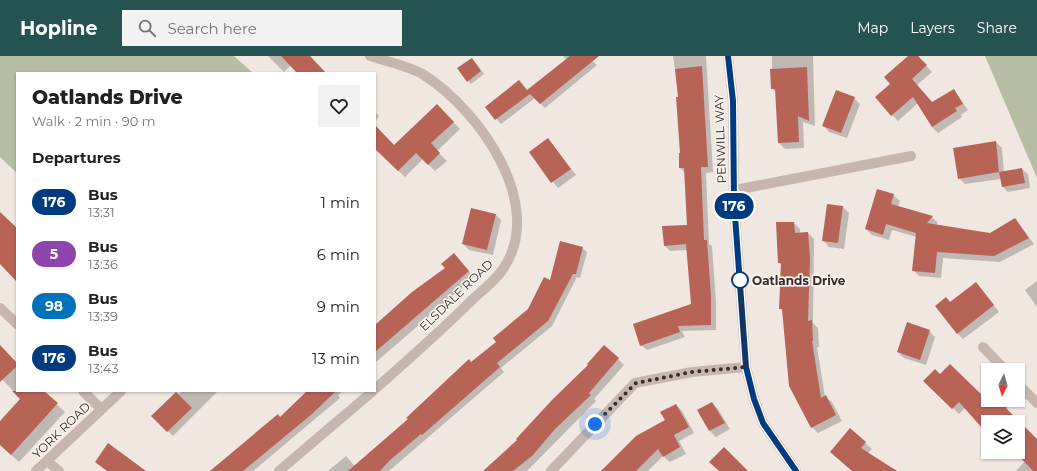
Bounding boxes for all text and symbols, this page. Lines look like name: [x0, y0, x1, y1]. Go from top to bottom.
search box: [122, 10, 402, 46]
text: Hopline: [20, 17, 98, 40]
icon: search: [136, 17, 158, 39]
text: Search here: [168, 19, 257, 38]
text: Map: [857, 19, 888, 37]
text: Layers: [910, 19, 955, 37]
text: Share: [977, 19, 1017, 37]
button: heart: [318, 85, 360, 127]
text: Oatlands Drive: [32, 86, 183, 109]
street label: PENWILL WAY: [711, 94, 729, 184]
text: Walk · 2 min · 90 m: [32, 113, 155, 129]
text: Departures: [32, 148, 121, 167]
text: Bus: [88, 185, 118, 204]
text: 176: [43, 193, 65, 211]
text: 1 min: [321, 193, 360, 212]
line badge: 176: [711, 193, 757, 219]
text: 176: [723, 197, 745, 215]
text: 13:31: [88, 204, 115, 220]
text: Bus: [88, 237, 118, 256]
text: 5: [50, 245, 58, 263]
text: 6 min: [317, 245, 360, 264]
text: 13:36: [88, 256, 118, 272]
street label: ELSDALE ROAD: [416, 256, 496, 334]
marker: Oatlands Drive: [731, 271, 749, 289]
place label: Oatlands Drive: [752, 273, 846, 288]
text: Bus: [88, 289, 118, 308]
text: 98: [45, 297, 63, 315]
text: 9 min: [317, 297, 360, 316]
text: 13:39: [88, 308, 118, 324]
text: Bus: [88, 341, 118, 360]
text: 176: [43, 349, 65, 367]
text: 13 min: [312, 349, 360, 368]
text: 13:43: [88, 360, 119, 376]
north arrow: [981, 363, 1025, 407]
map controls: [981, 363, 1025, 459]
street label: YORK ROAD: [29, 399, 93, 461]
your location: [585, 414, 605, 434]
button: layers: [981, 415, 1025, 459]

